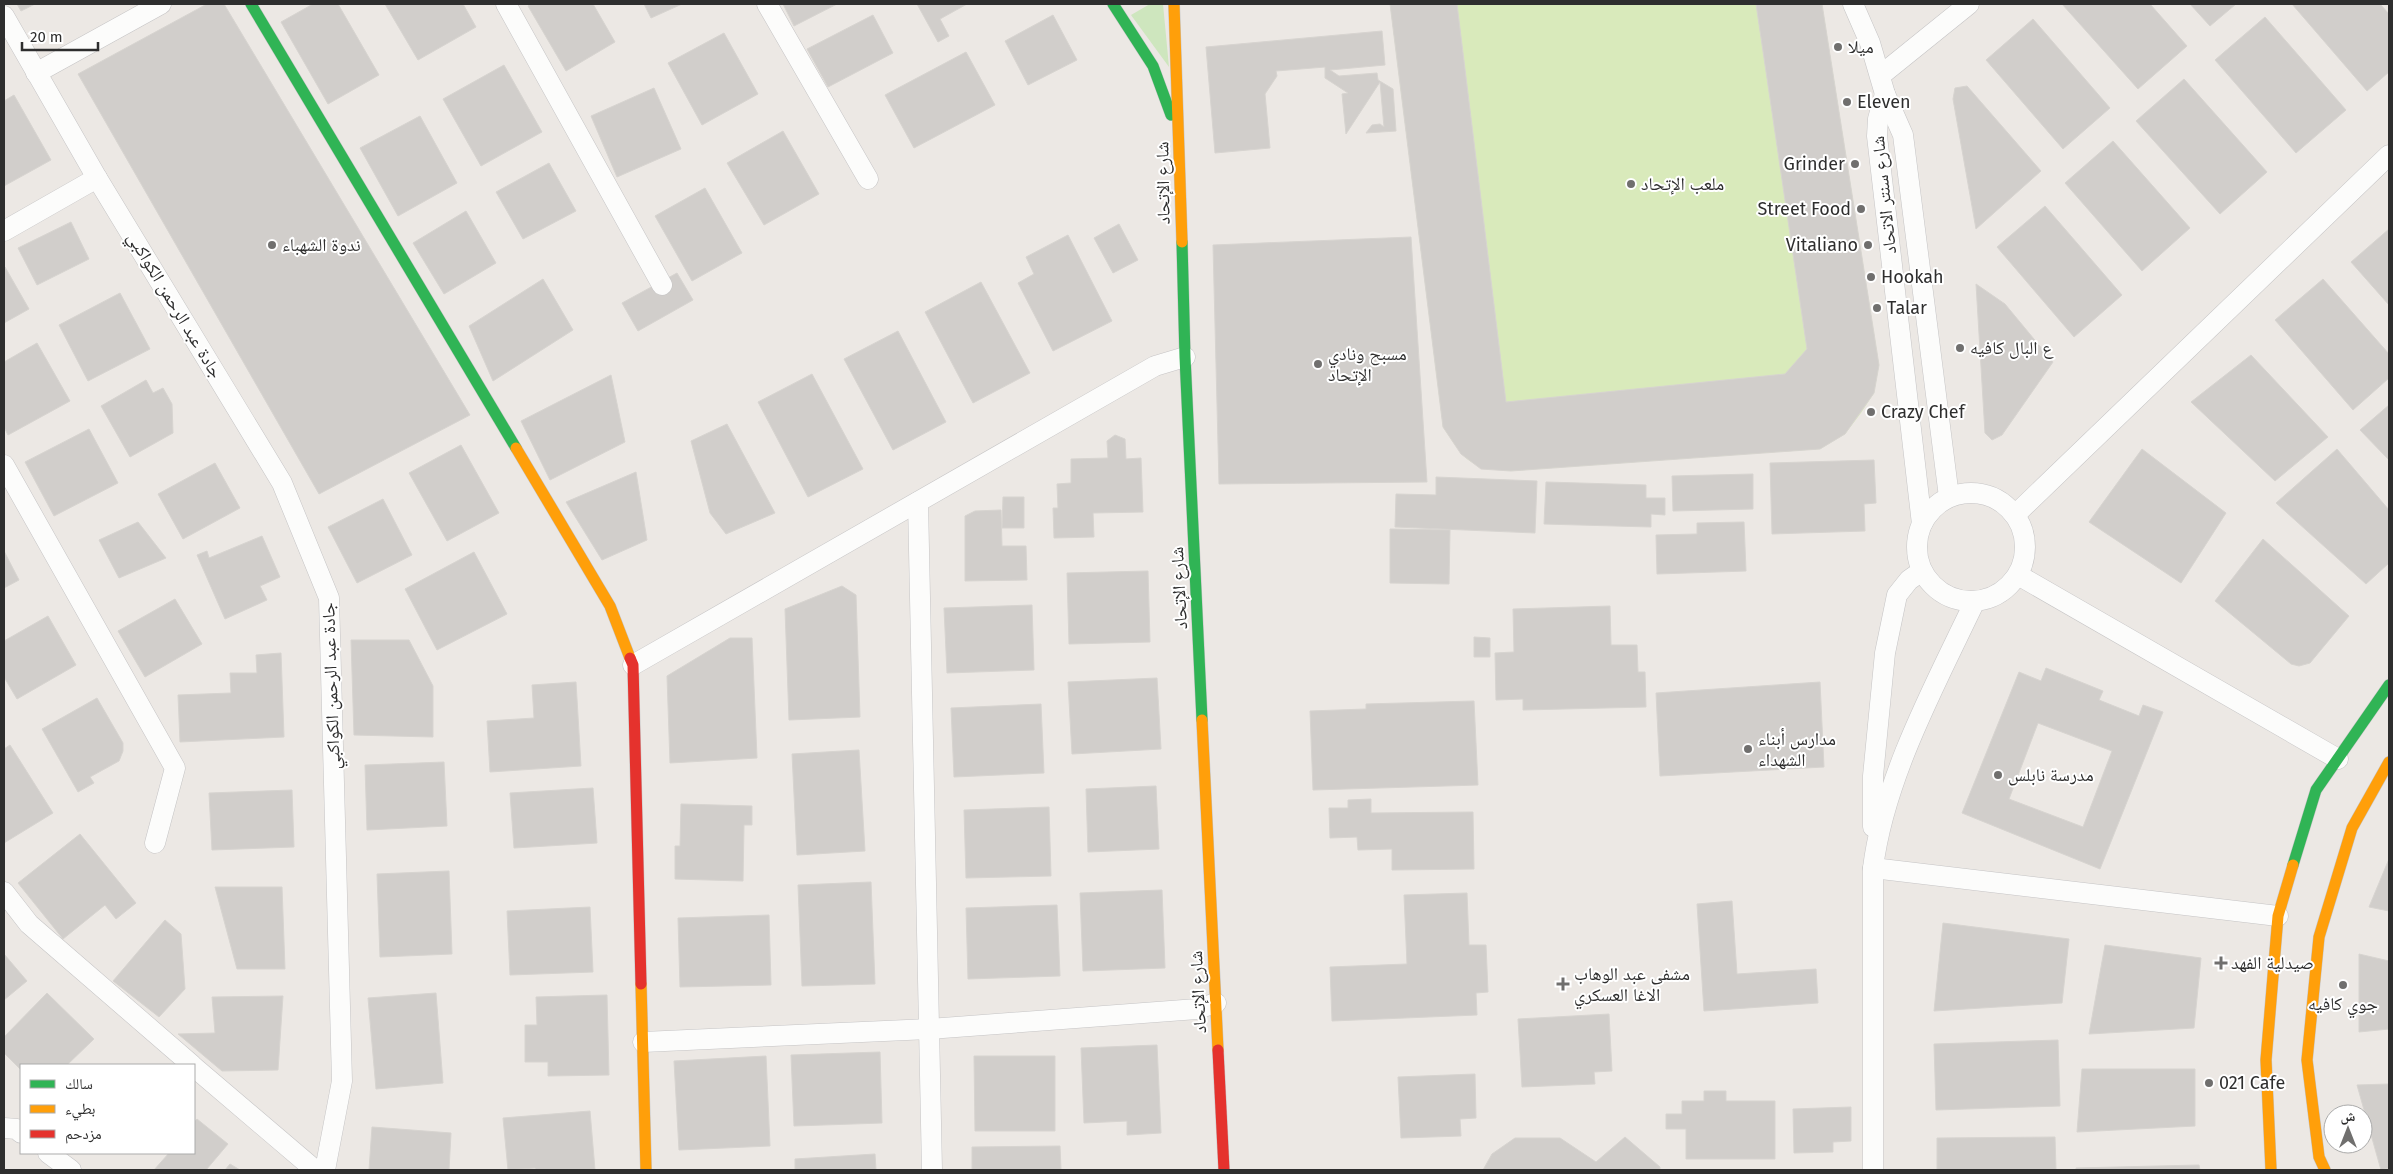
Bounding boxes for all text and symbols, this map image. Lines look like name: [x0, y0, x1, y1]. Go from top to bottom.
scale bar: [22, 20, 99, 52]
text: 20 m: [30, 28, 63, 46]
place label: ميلا: [1848, 36, 1874, 58]
marker: ميلا: [1832, 41, 1844, 53]
place label: Eleven: [1857, 91, 1911, 113]
marker: Eleven: [1841, 96, 1853, 108]
street label: شارع سنتر الاتحاد: [1867, 135, 1901, 255]
street label: شارع الإتحاد: [1151, 141, 1175, 225]
place label: Grinder: [1784, 153, 1845, 175]
marker: Grinder: [1849, 158, 1861, 170]
place label: ملعب الإتحاد: [1641, 173, 1724, 195]
marker: ملعب الإتحاد: [1625, 178, 1637, 190]
place label: Street Food: [1757, 198, 1851, 220]
marker: Street Food: [1855, 203, 1867, 215]
street label: جادة عبد الرحمن الكواكبي: [120, 228, 227, 384]
place label: ندوة الشهباء: [282, 234, 361, 256]
place label: Vitaliano: [1786, 234, 1858, 256]
marker: ندوة الشهباء: [266, 239, 278, 251]
marker: Vitaliano: [1862, 239, 1874, 251]
place label: Hookah: [1881, 266, 1944, 288]
marker: Hookah: [1865, 271, 1877, 283]
place label: Talar: [1887, 297, 1927, 319]
marker: Talar: [1871, 302, 1883, 314]
place label: ع البال كافيه: [1970, 337, 2054, 359]
marker: ع البال كافيه: [1954, 342, 1966, 354]
place label: مسبح ونادي الإتحاد: [1328, 343, 1407, 386]
marker: مسبح ونادي الإتحاد: [1312, 358, 1324, 370]
place label: Crazy Chef: [1881, 401, 1967, 423]
marker: Crazy Chef: [1865, 406, 1877, 418]
street label: شارع الإتحاد: [1166, 546, 1192, 630]
street label: جادة عبد الرحمن الكواكبي: [317, 602, 348, 770]
place label: مدارس أبناء الشهداء: [1758, 728, 1836, 771]
marker: مدارس أبناء الشهداء: [1742, 743, 1754, 755]
place label: مدرسة نابلس: [2008, 764, 2094, 786]
marker: مدرسة نابلس: [1992, 769, 2004, 781]
street label: شارع الإتحاد: [1185, 950, 1211, 1034]
place label: صيدلية الفهد: [2231, 952, 2314, 974]
marker: صيدلية الفهد: [2215, 957, 2227, 969]
place label: مشفى عبد الوهاب الاغا العسكري: [1574, 963, 1690, 1010]
marker: مشفى عبد الوهاب الاغا العسكري: [1556, 977, 1570, 991]
marker: جوي كافيه: [2337, 979, 2349, 991]
place label: جوي كافيه: [2308, 993, 2378, 1019]
legend: [20, 1064, 195, 1154]
place label: 021 Cafe: [2219, 1072, 2285, 1094]
text: سالك: [65, 1075, 93, 1093]
marker: 021 Cafe: [2203, 1077, 2215, 1089]
text: بطيء: [65, 1100, 95, 1121]
north arrow: [2323, 1104, 2373, 1154]
text: ش: [2341, 1108, 2356, 1125]
text: مزدحم: [65, 1125, 102, 1144]

